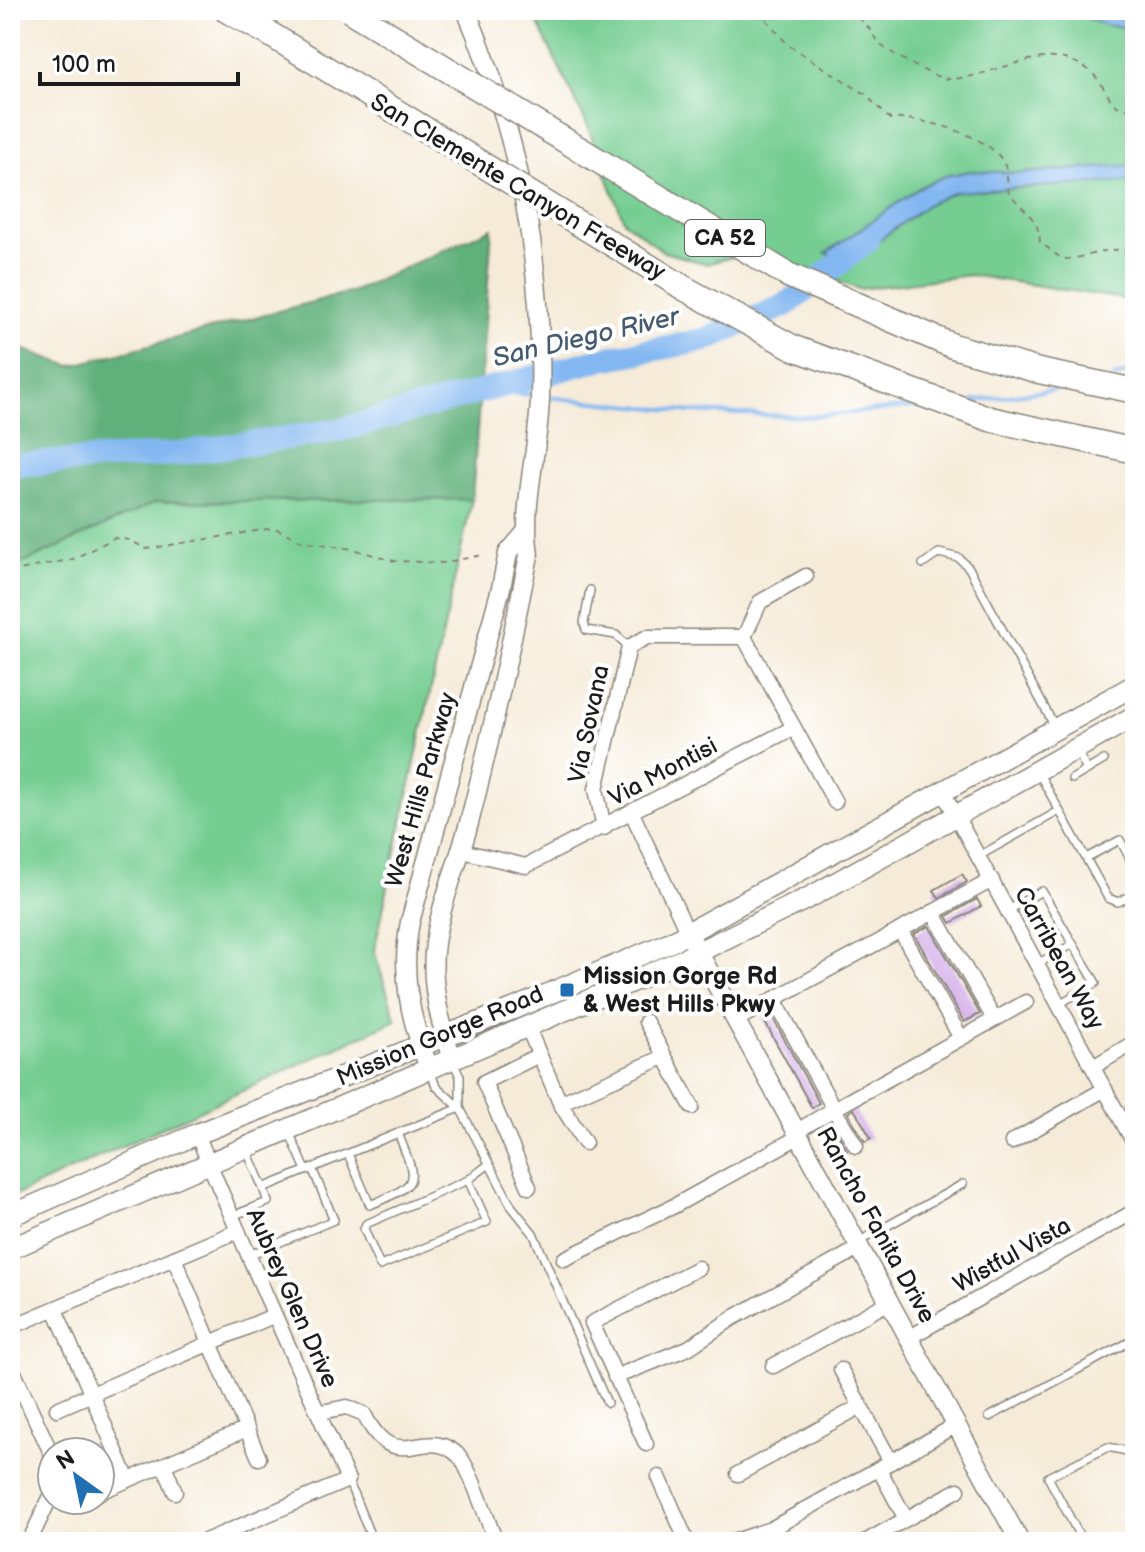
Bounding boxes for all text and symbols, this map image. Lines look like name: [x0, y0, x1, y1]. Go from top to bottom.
scale bar: [40, 36, 238, 86]
text: 100 m: [52, 50, 116, 79]
street label: San Clemente Canyon Freeway: [365, 87, 671, 287]
road number: CA 52: [685, 220, 765, 256]
water label: San Diego River: [490, 301, 684, 374]
street label: Via Sovana: [562, 662, 616, 786]
street label: West Hills Parkway: [379, 689, 463, 891]
street label: Via Montisi: [604, 731, 722, 813]
street label: Carribean Way: [1008, 881, 1110, 1035]
place label: Mission Gorge Rd & West Hills Pkwy: [583, 962, 777, 1019]
street label: Mission Gorge Road: [332, 979, 548, 1093]
marker: Mission Gorge Rd & West Hills Pkwy: [558, 981, 576, 999]
street label: Rancho Fanita Drive: [810, 1122, 942, 1328]
street label: Aubrey Glen Drive: [239, 1204, 345, 1392]
street label: Wistful Vista: [948, 1211, 1076, 1299]
north arrow: [36, 1436, 116, 1516]
text: N: [52, 1445, 80, 1476]

